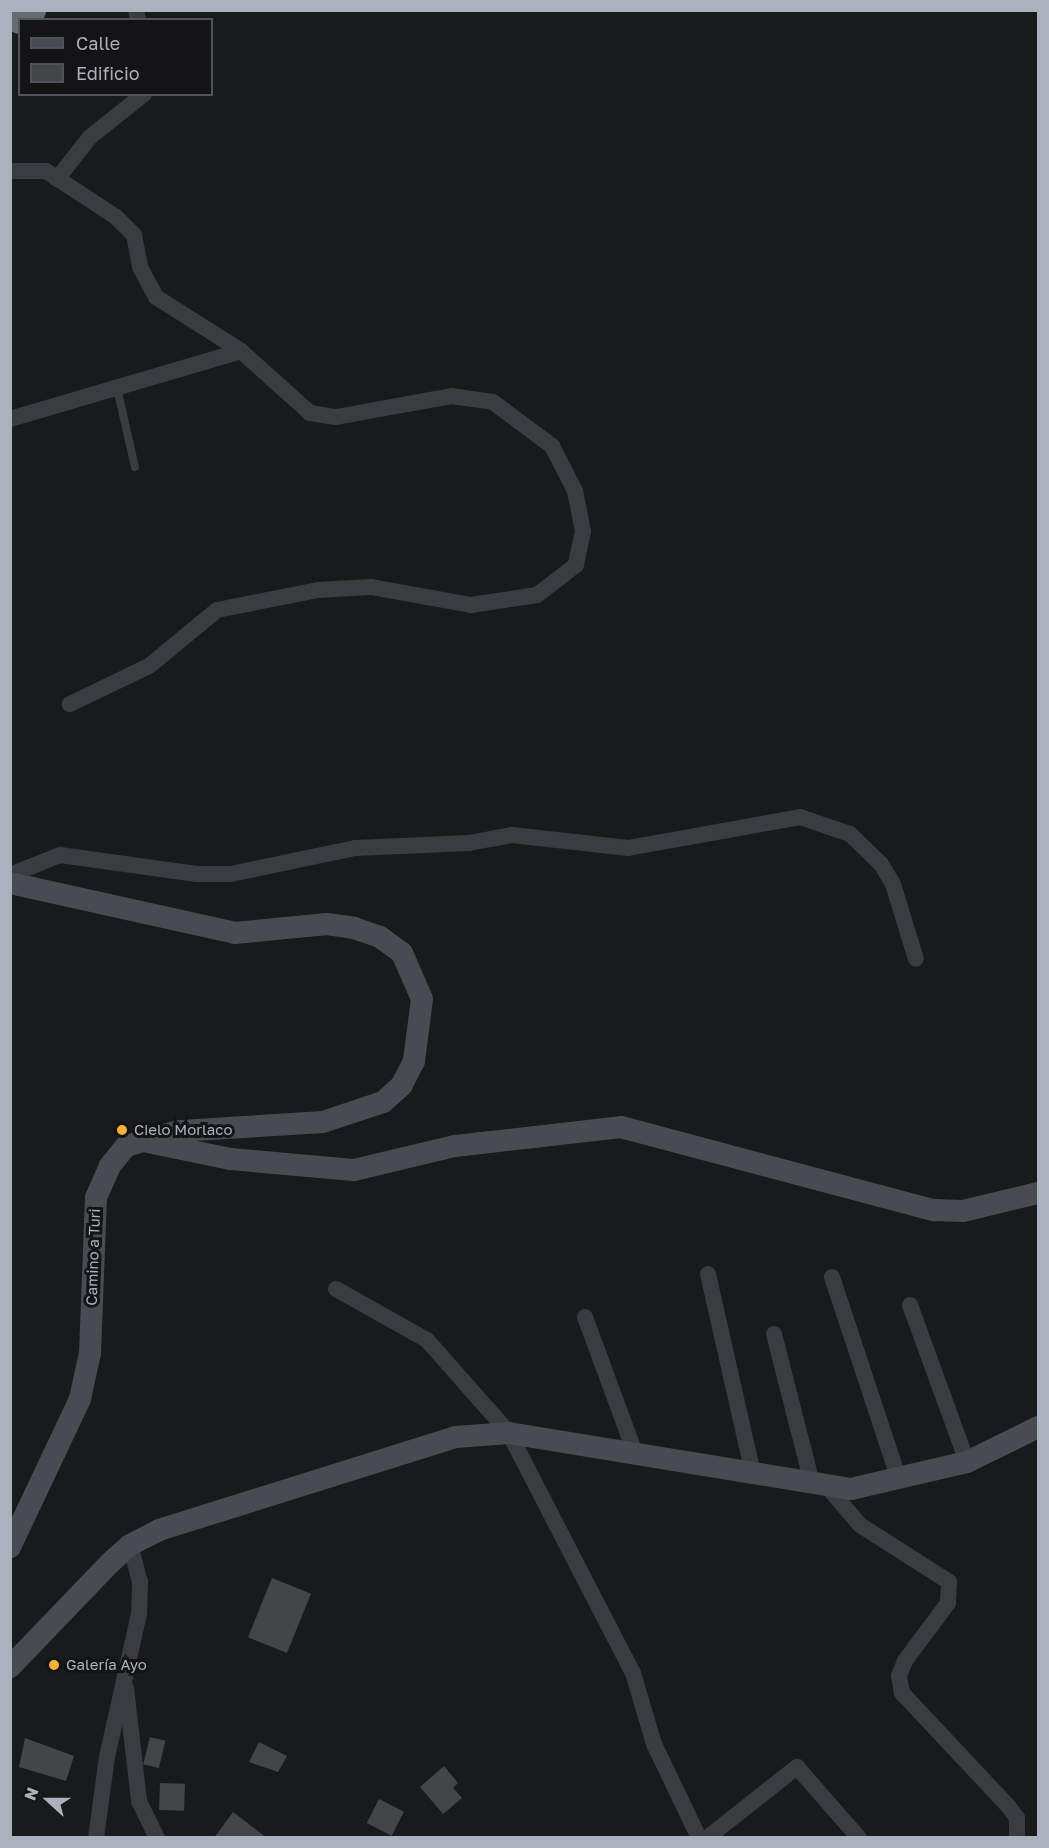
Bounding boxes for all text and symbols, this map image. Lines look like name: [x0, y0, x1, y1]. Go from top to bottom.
legend: [18, 18, 213, 96]
text: Calle: [76, 32, 120, 54]
text: Edificio: [76, 62, 140, 84]
place label: Cielo Morlaco: [134, 1121, 233, 1139]
marker: Cielo Morlaco: [115, 1123, 129, 1137]
street label: Camino a Turi: [82, 1208, 104, 1306]
place label: Galería Ayo: [66, 1656, 147, 1674]
marker: Galería Ayo: [47, 1658, 61, 1672]
north arrow: [18, 1770, 78, 1830]
text: N: [20, 1784, 43, 1803]

